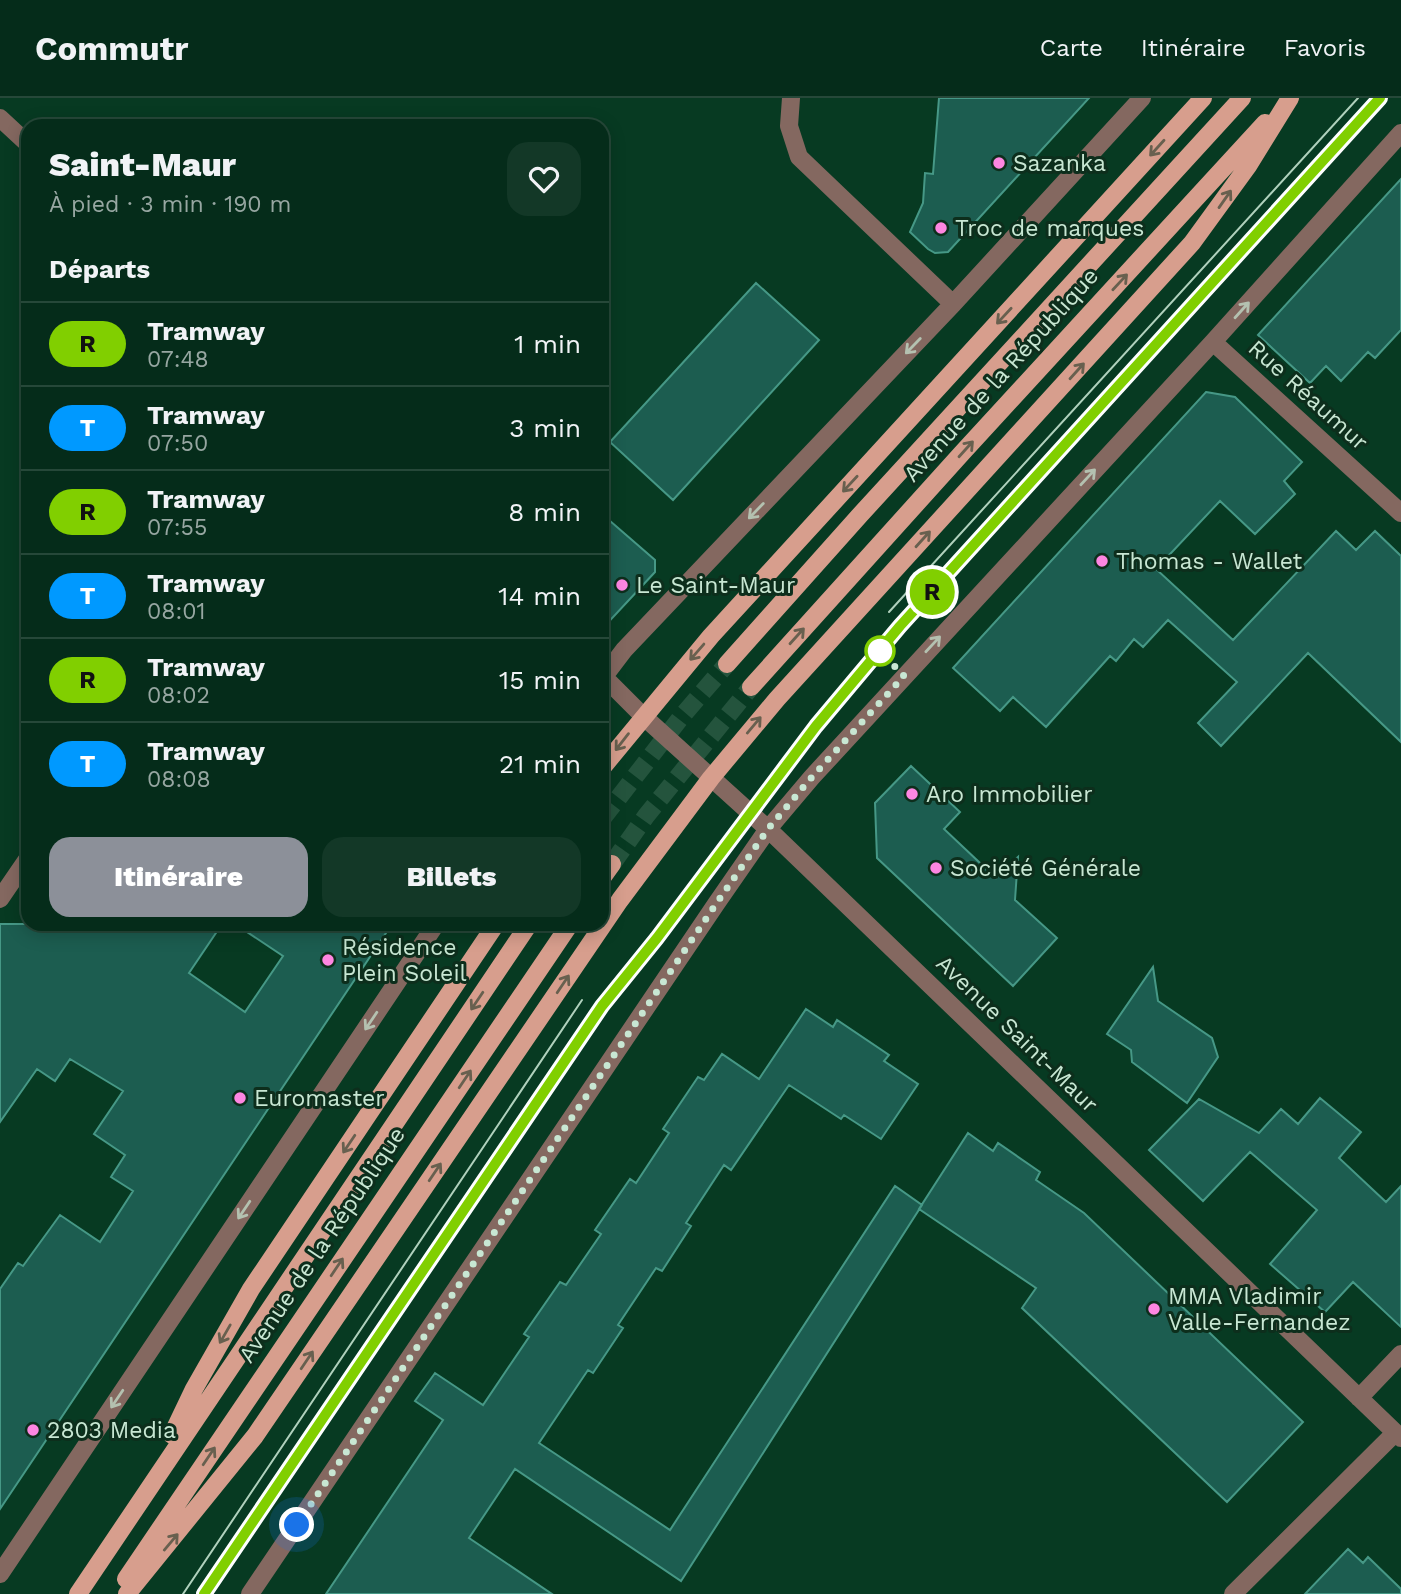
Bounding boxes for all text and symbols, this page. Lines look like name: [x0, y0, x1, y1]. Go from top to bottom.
text: Commutr: [35, 29, 188, 68]
text: Carte: [1040, 34, 1103, 62]
text: Itinéraire: [1141, 34, 1246, 62]
text: Favoris: [1284, 34, 1366, 62]
one-way arrow: [1150, 139, 1166, 157]
button: heart: [507, 142, 581, 216]
text: Saint-Maur: [49, 145, 236, 184]
place label: Sazanka: [1013, 150, 1106, 177]
marker: Sazanka: [991, 155, 1007, 171]
one-way arrow: [1218, 190, 1232, 209]
text: À pied · 3 min · 190 m: [49, 191, 291, 218]
place label: Troc de marques: [955, 215, 1144, 242]
marker: Troc de marques: [933, 220, 949, 236]
text: Départs: [49, 254, 150, 284]
street label: Avenue de la République: [898, 263, 1104, 487]
one-way arrow: [1111, 274, 1128, 291]
one-way arrow: [1234, 301, 1250, 319]
one-way arrow: [996, 307, 1012, 325]
text: Tramway: [147, 316, 265, 346]
text: 1 min: [514, 329, 581, 359]
text: R: [79, 330, 96, 358]
street label: Rue Réaumur: [1243, 334, 1373, 456]
one-way arrow: [904, 337, 921, 354]
text: 07:48: [147, 346, 209, 373]
one-way arrow: [1069, 362, 1085, 380]
text: Tramway: [147, 400, 265, 430]
text: 3 min: [509, 413, 581, 443]
text: T: [80, 414, 95, 442]
text: 07:50: [147, 430, 208, 457]
one-way arrow: [957, 441, 974, 458]
one-way arrow: [1080, 468, 1096, 486]
one-way arrow: [842, 475, 858, 493]
text: Tramway: [147, 484, 265, 514]
text: 8 min: [508, 497, 581, 527]
text: R: [79, 498, 96, 526]
one-way arrow: [748, 503, 765, 520]
text: 07:55: [147, 514, 207, 541]
one-way arrow: [915, 531, 932, 548]
place label: Thomas - Wallet: [1116, 548, 1303, 575]
marker: Thomas - Wallet: [1094, 553, 1110, 569]
text: Tramway: [147, 568, 265, 598]
line badge: R: [909, 569, 955, 615]
place label: Le Saint-Maur: [636, 572, 795, 599]
marker: Le Saint-Maur: [614, 577, 630, 593]
text: R: [924, 578, 940, 606]
text: 14 min: [498, 581, 581, 611]
text: T: [80, 582, 95, 610]
text: 08:01: [147, 598, 206, 625]
one-way arrow: [789, 628, 805, 646]
unlabelled marker: [865, 636, 895, 666]
one-way arrow: [925, 636, 942, 653]
one-way arrow: [689, 643, 705, 661]
text: Tramway: [147, 652, 265, 682]
text: 15 min: [499, 665, 581, 695]
text: R: [79, 666, 96, 694]
text: 08:02: [147, 682, 210, 709]
one-way arrow: [746, 717, 762, 735]
one-way arrow: [615, 732, 630, 750]
text: Tramway: [147, 736, 265, 766]
text: 21 min: [499, 749, 581, 779]
text: T: [80, 750, 95, 778]
text: 08:08: [147, 766, 211, 793]
place label: Aro Immobilier: [926, 781, 1093, 808]
marker: Aro Immobilier: [904, 786, 920, 802]
button: Itinéraire: [49, 837, 308, 917]
button: Billets: [322, 837, 581, 917]
place label: Société Générale: [950, 855, 1141, 882]
marker: Société Générale: [928, 860, 944, 876]
place label: Résidence Plein Soleil: [342, 934, 467, 987]
street label: Avenue Saint-Maur: [931, 950, 1103, 1118]
marker: Résidence Plein Soleil: [320, 952, 336, 968]
one-way arrow: [556, 974, 570, 994]
one-way arrow: [470, 991, 484, 1010]
one-way arrow: [363, 1011, 377, 1031]
one-way arrow: [458, 1070, 472, 1089]
place label: Euromaster: [254, 1085, 385, 1112]
marker: Euromaster: [232, 1090, 248, 1106]
street label: Avenue de la République: [233, 1122, 411, 1368]
one-way arrow: [342, 1133, 356, 1153]
one-way arrow: [428, 1163, 442, 1182]
one-way arrow: [237, 1200, 251, 1220]
one-way arrow: [330, 1258, 344, 1278]
place label: MMA Vladimir Valle-Fernandez: [1168, 1283, 1351, 1336]
marker: MMA Vladimir Valle-Fernandez: [1146, 1301, 1162, 1317]
one-way arrow: [218, 1324, 232, 1344]
one-way arrow: [300, 1351, 314, 1370]
one-way arrow: [110, 1389, 124, 1408]
place label: 2803 Media: [47, 1417, 176, 1444]
marker: 2803 Media: [25, 1422, 41, 1438]
one-way arrow: [202, 1447, 216, 1466]
your location: [279, 1507, 314, 1542]
one-way arrow: [163, 1533, 178, 1551]

